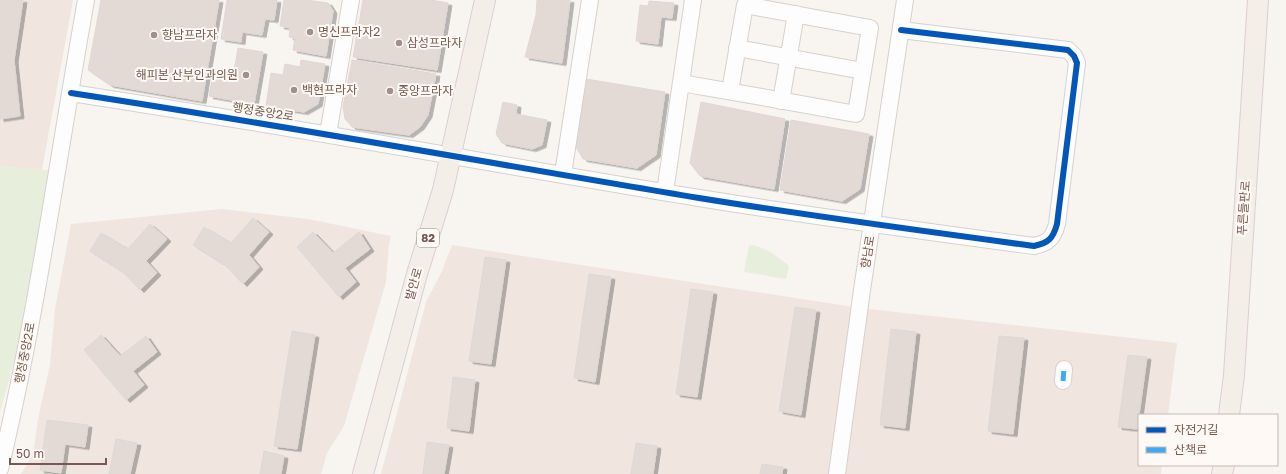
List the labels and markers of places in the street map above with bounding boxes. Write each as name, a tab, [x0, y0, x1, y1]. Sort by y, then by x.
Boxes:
place label: 명신프라자2	[318, 24, 380, 39]
place label: 향남프라자	[162, 27, 217, 42]
marker: 명신프라자2	[305, 27, 315, 37]
marker: 향남프라자	[149, 30, 159, 40]
place label: 삼성프라자	[407, 35, 462, 50]
marker: 삼성프라자	[394, 38, 404, 48]
place label: 해피본 산부인과의원	[136, 67, 238, 82]
marker: 해피본 산부인과의원	[241, 70, 251, 80]
place label: 백현프라자	[302, 82, 357, 97]
place label: 중앙프라자	[398, 83, 453, 98]
marker: 백현프라자	[289, 85, 299, 95]
marker: 중앙프라자	[385, 86, 395, 96]

